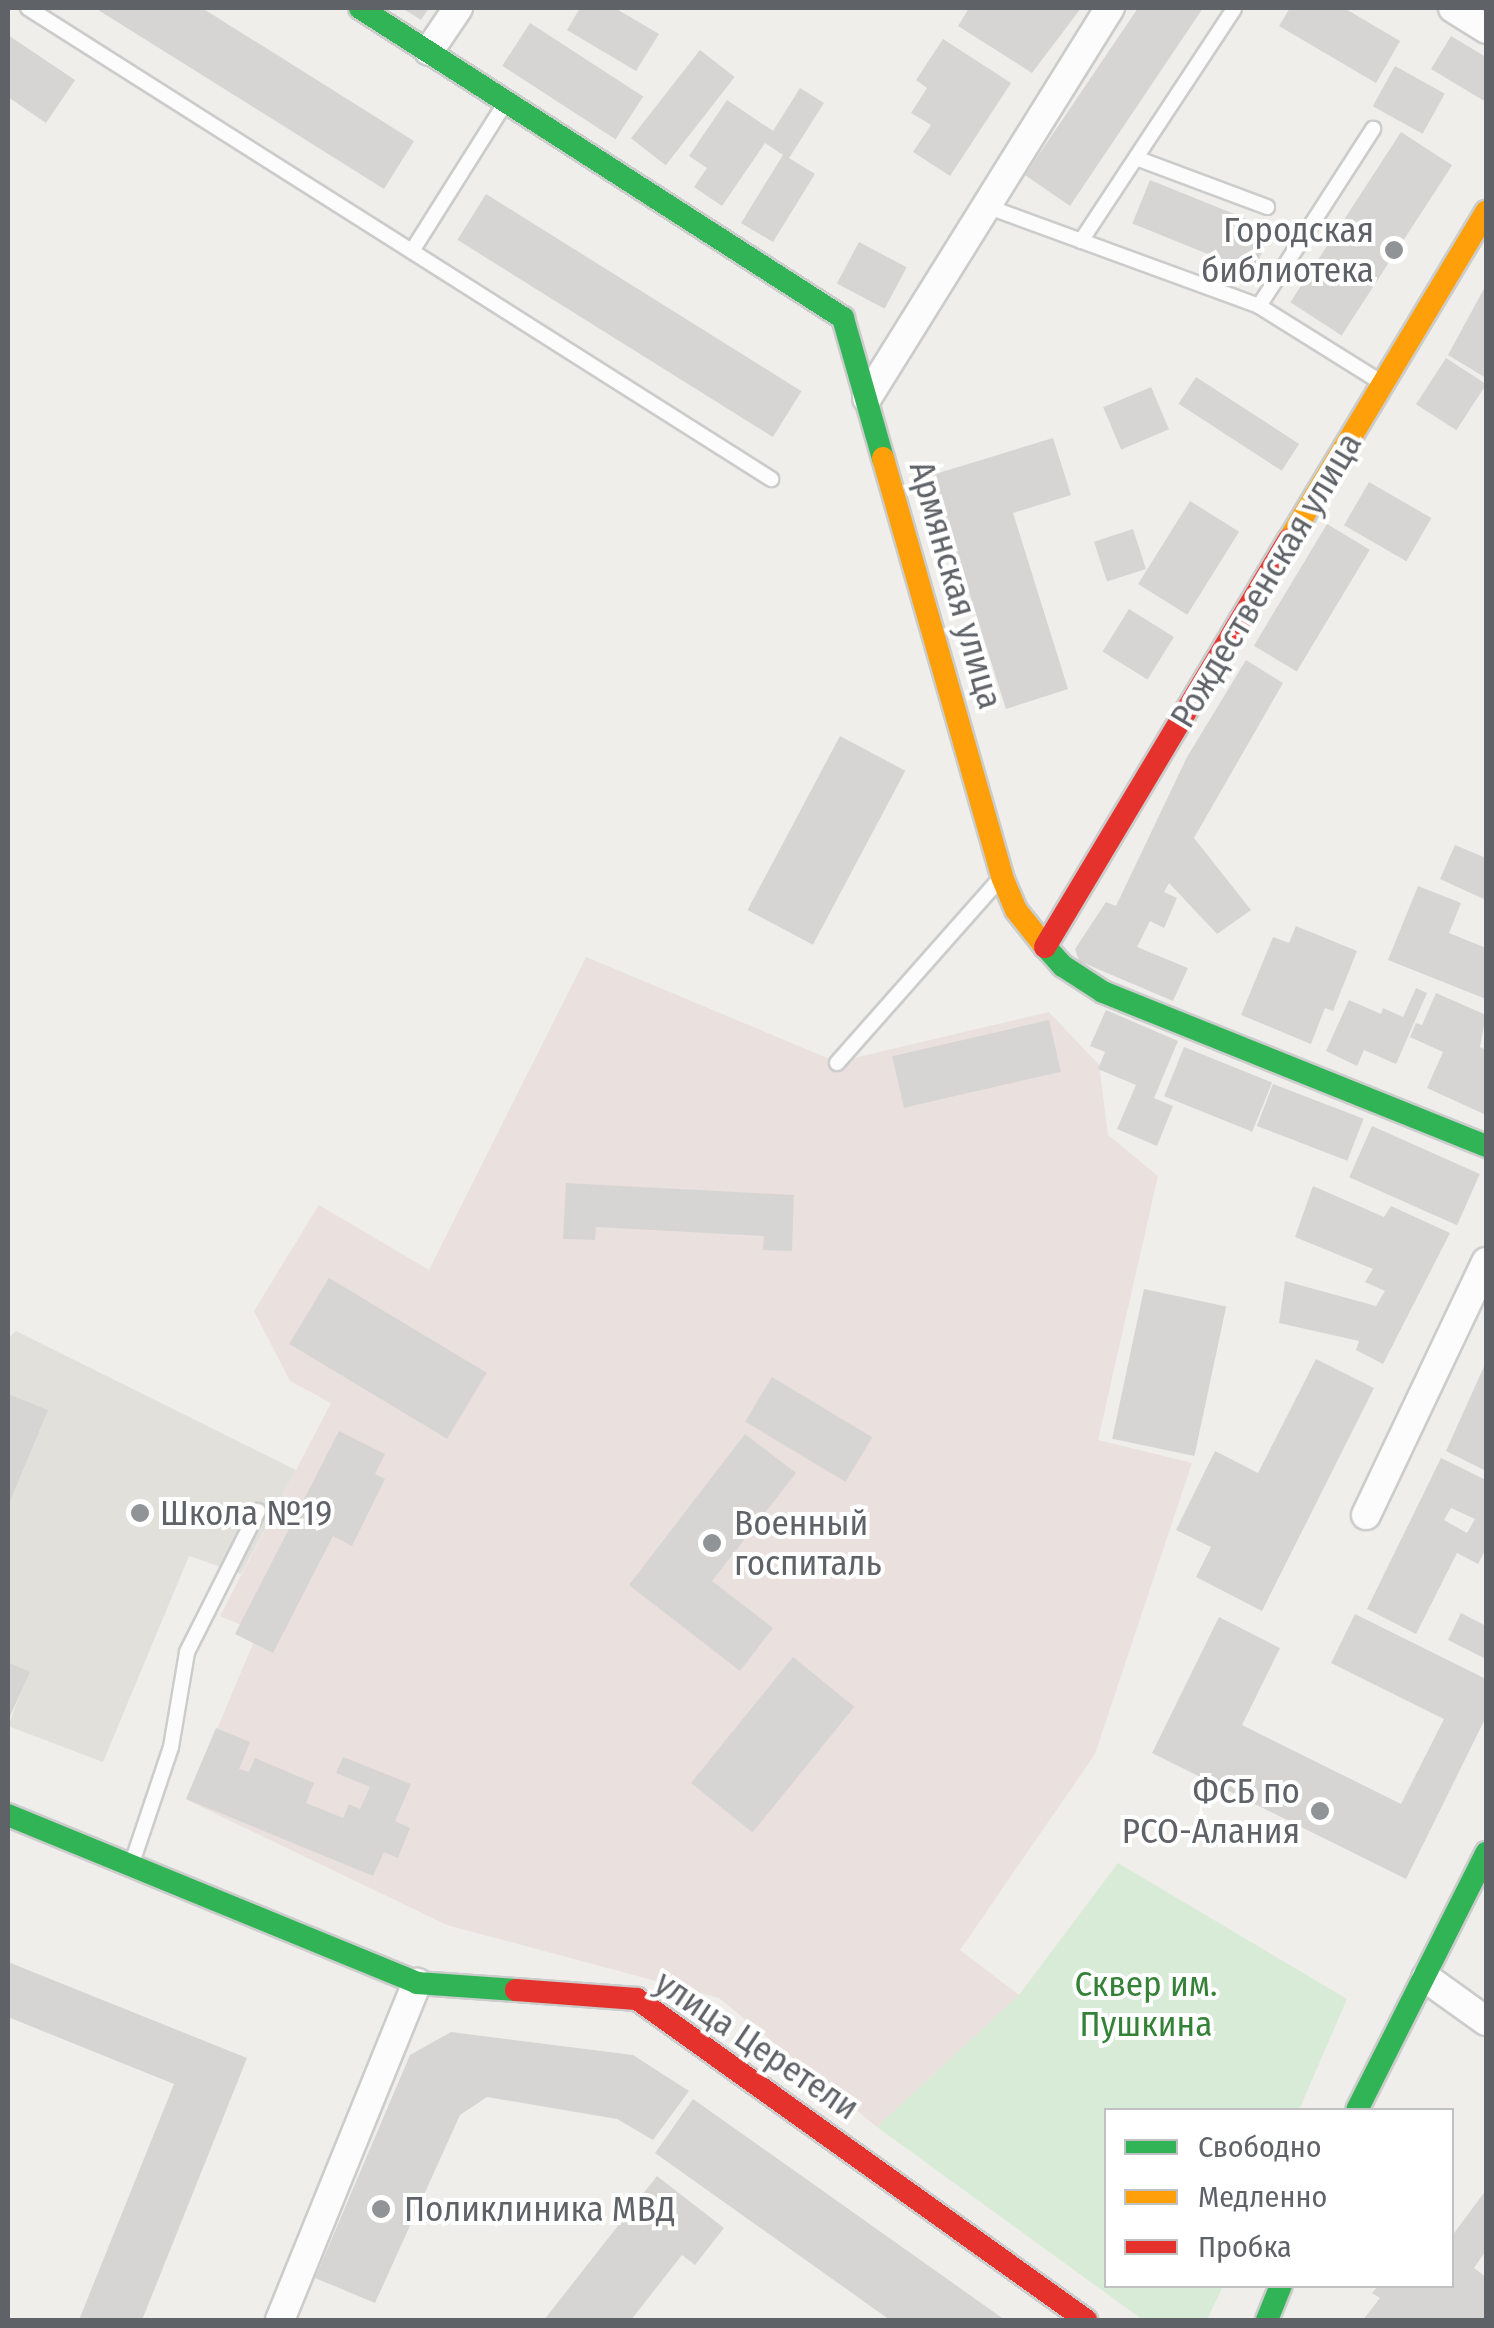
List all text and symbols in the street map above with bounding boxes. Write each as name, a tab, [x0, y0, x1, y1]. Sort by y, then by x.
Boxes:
place label: Городская библиотека	[1201, 209, 1374, 291]
marker: Городская библиотека	[1383, 239, 1405, 261]
street label: Рождественская улица	[1161, 425, 1371, 735]
street label: Армянская улица	[901, 456, 1011, 714]
place label: Школа №19	[160, 1492, 332, 1534]
marker: Школа №19	[129, 1502, 151, 1524]
place label: Военный госпиталь	[734, 1502, 882, 1584]
marker: Военный госпиталь	[699, 1530, 725, 1556]
place label: ФСБ по РСО-Алания	[1122, 1770, 1300, 1852]
marker: ФСБ по РСО-Алания	[1309, 1800, 1331, 1822]
street label: улица Церетели	[647, 1961, 867, 2129]
park label: Сквер им. Пушкина	[1075, 1963, 1217, 2045]
legend	[1104, 2108, 1454, 2288]
text: Свободно	[1198, 2129, 1321, 2165]
text: Медленно	[1198, 2179, 1327, 2215]
place label: Поликлиника МВД	[404, 2188, 675, 2230]
marker: Поликлиника МВД	[368, 2196, 394, 2222]
text: Пробка	[1198, 2229, 1292, 2265]

